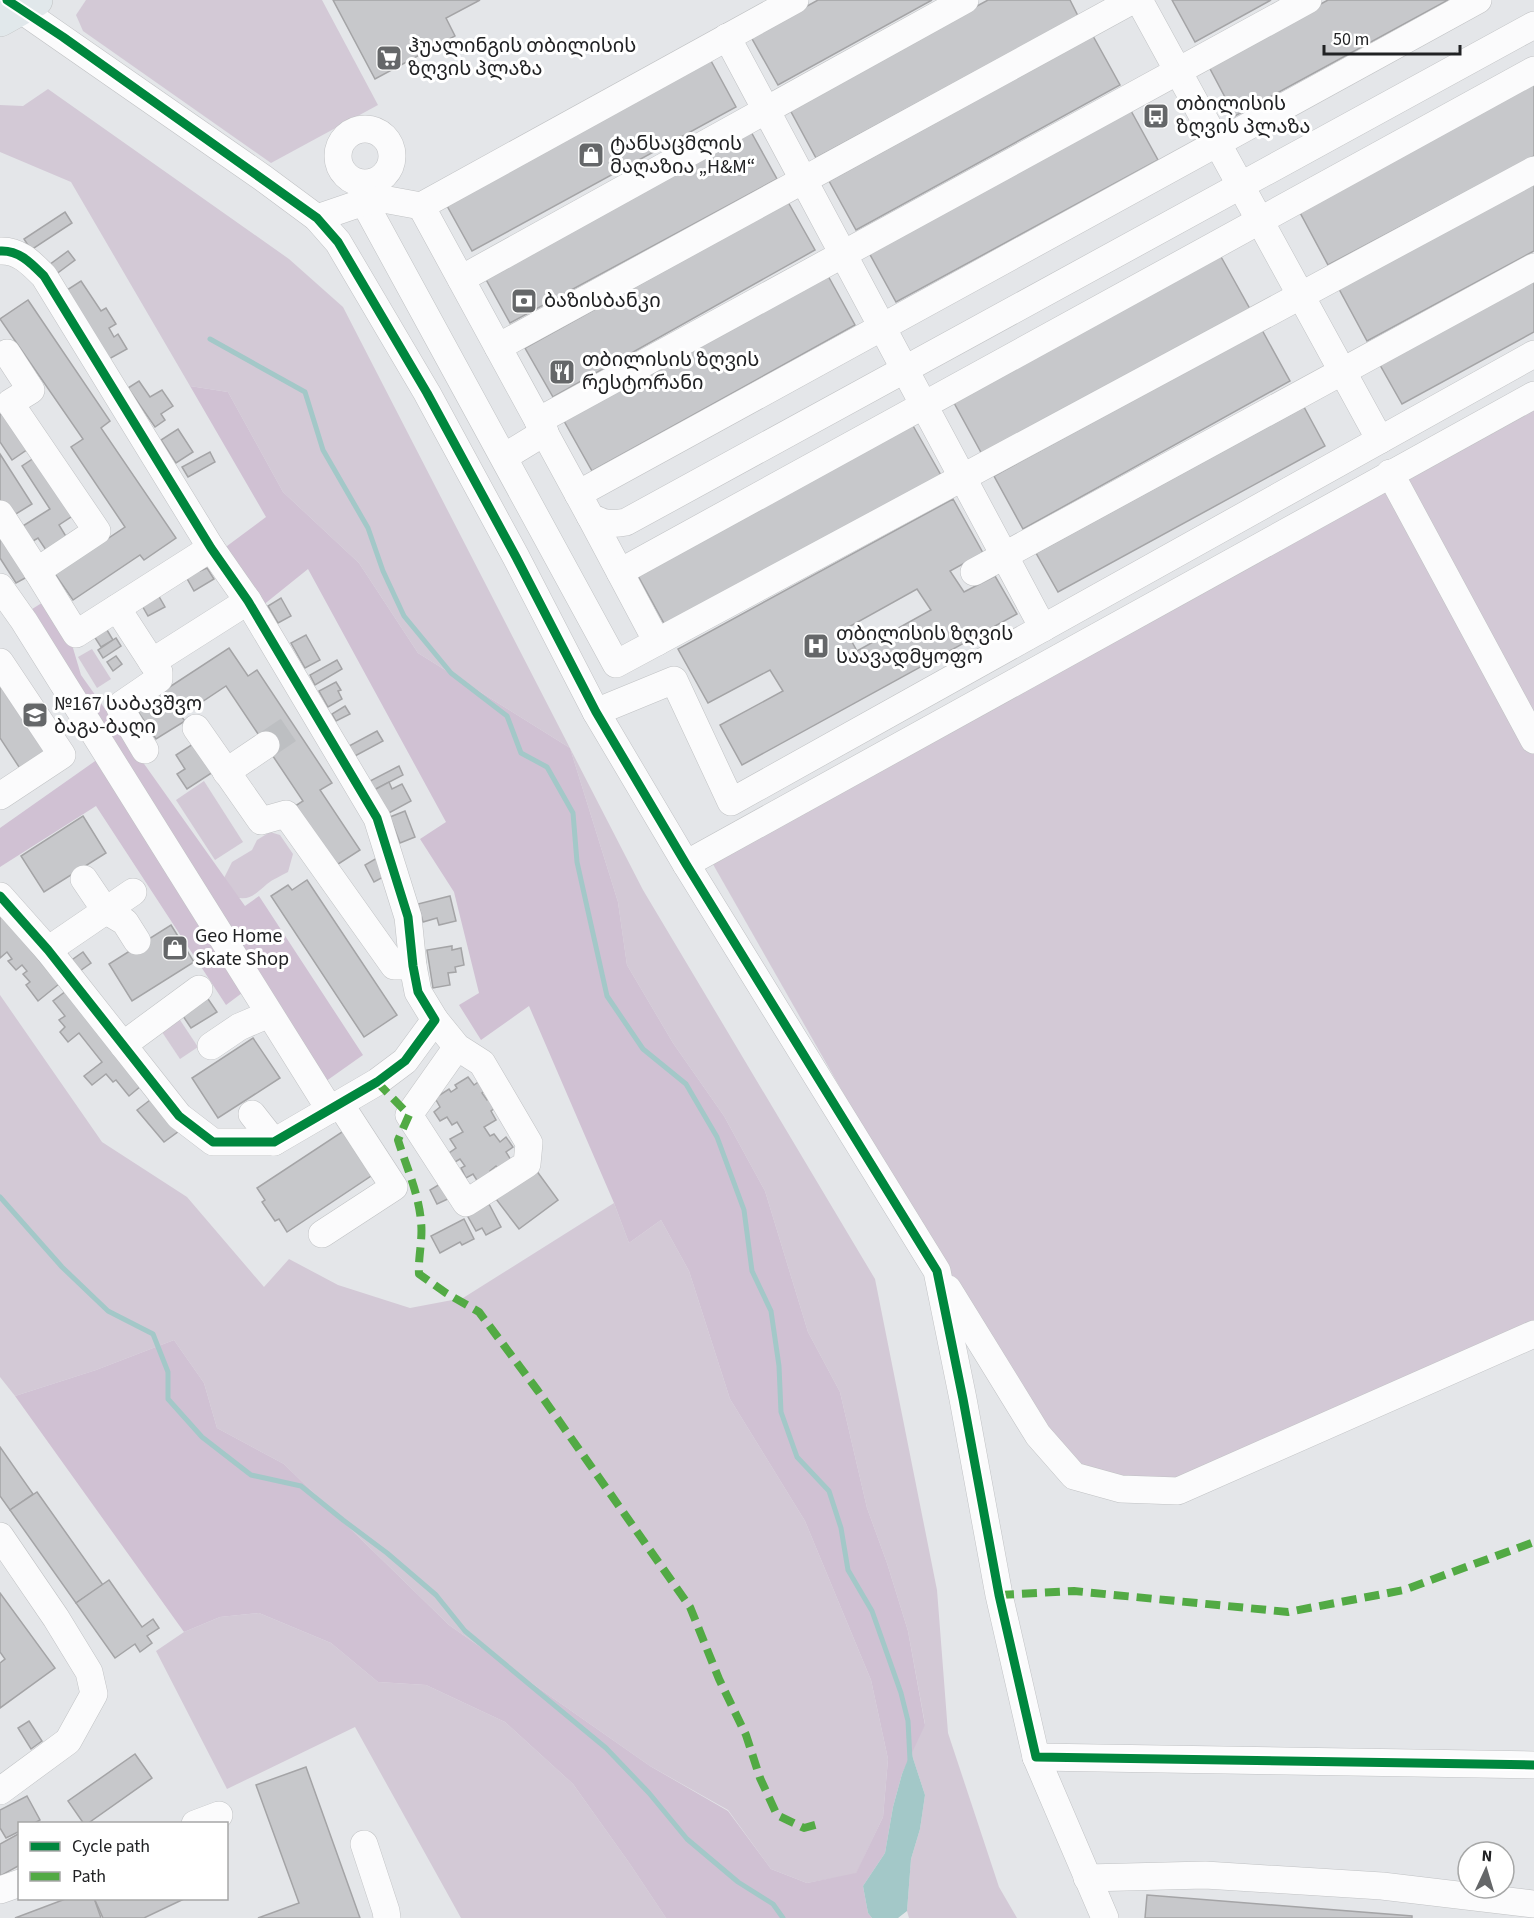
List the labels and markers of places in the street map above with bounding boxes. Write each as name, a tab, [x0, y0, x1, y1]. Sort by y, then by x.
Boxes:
place label: ჰუალინგის თბილისის ზღვის პლაზა	[408, 32, 636, 83]
supermarket icon: ჰუალინგის თბილისის ზღვის პლაზა	[374, 43, 404, 73]
place label: თბილისის ზღვის პლაზა	[1176, 90, 1311, 141]
bus stop icon: თბილისის ზღვის პლაზა	[1141, 101, 1171, 131]
place label: ტანსაცმლის მაღაზია „H&M“	[610, 130, 755, 181]
shop icon: ტანსაცმლის მაღაზია „H&M“	[576, 140, 606, 170]
bank icon: ბაზისბანკი	[509, 286, 539, 316]
place label: ბაზისბანკი	[544, 287, 661, 315]
place label: თბილისის ზღვის რესტორანი	[582, 346, 759, 397]
restaurant icon: თბილისის ზღვის რესტორანი	[547, 357, 577, 387]
place label: თბილისის ზღვის საავადმყოფო	[836, 620, 1013, 671]
hospital icon: თბილისის ზღვის საავადმყოფო	[801, 631, 831, 661]
place label: №167 საბავშვო ბაგა-ბაღი	[54, 690, 202, 741]
school or university icon: №167 საბავშვო ბაგა-ბაღი	[20, 700, 50, 730]
place label: Geo Home Skate Shop	[195, 922, 289, 973]
shop icon: Geo Home Skate Shop	[160, 933, 190, 963]

